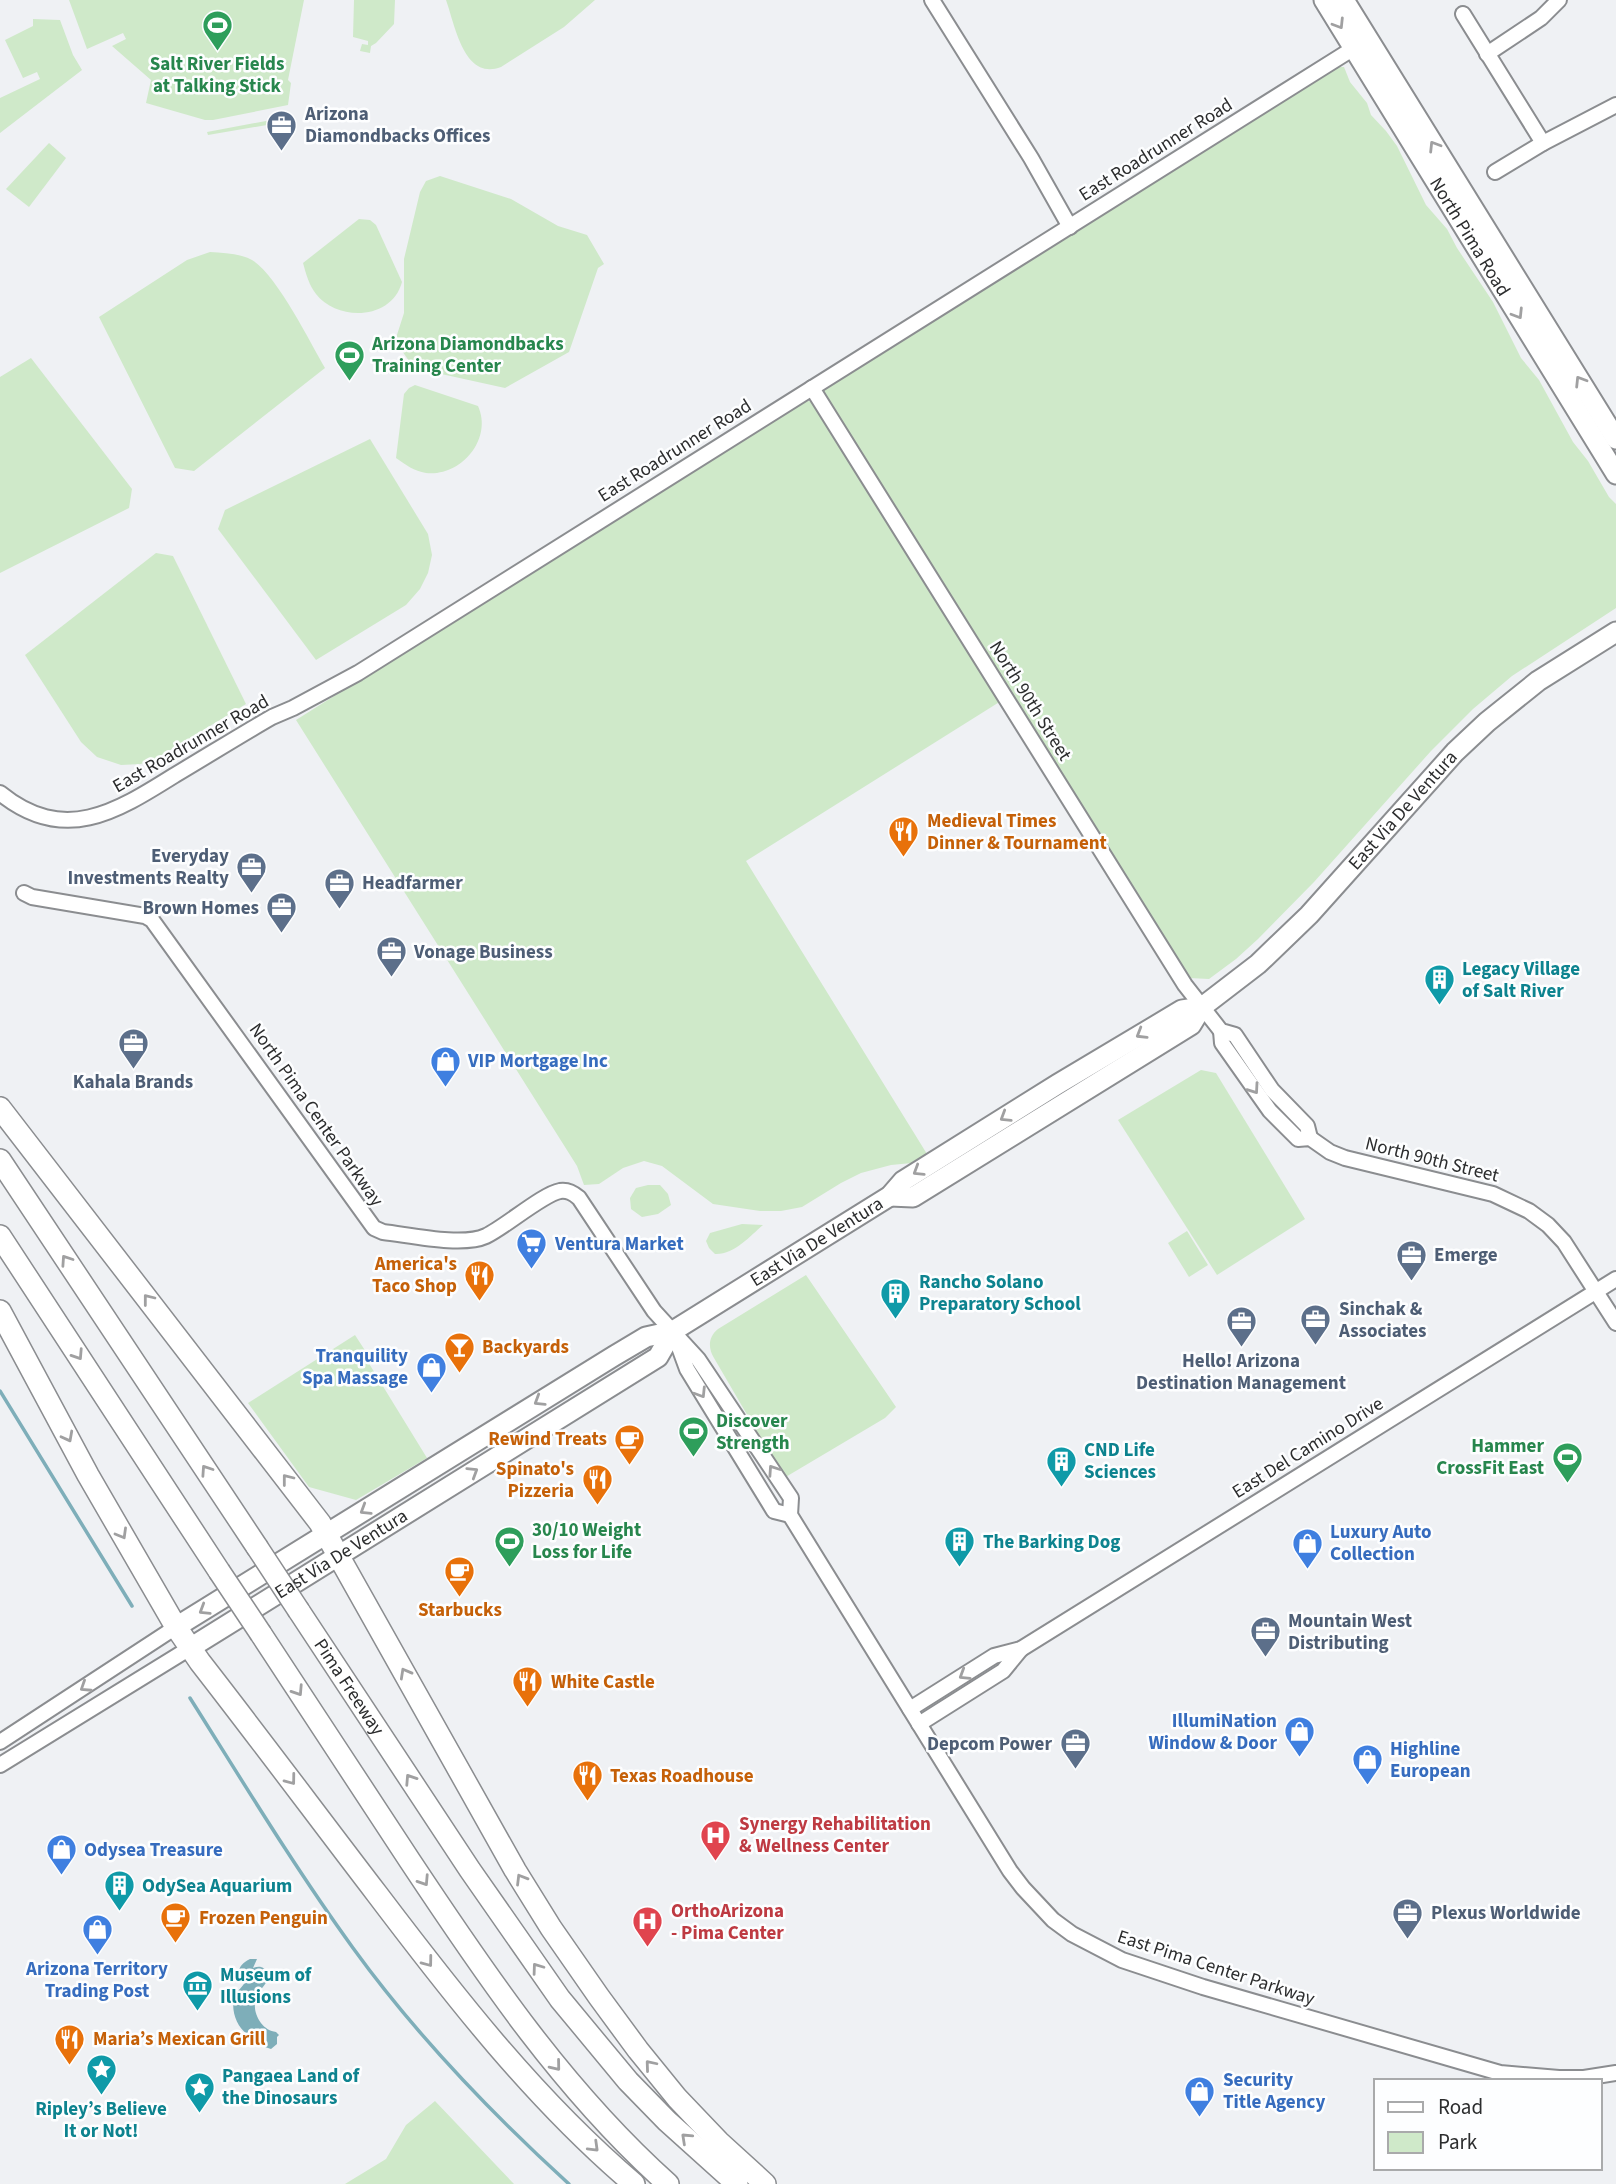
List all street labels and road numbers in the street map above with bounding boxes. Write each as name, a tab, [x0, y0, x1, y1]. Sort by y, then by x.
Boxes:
street label: East Roadrunner Road	[1074, 92, 1238, 208]
street label: North Pima Road	[1423, 172, 1517, 301]
street label: East Roadrunner Road	[593, 393, 757, 509]
street label: North 90th Street	[982, 636, 1078, 767]
street label: East Roadrunner Road	[108, 688, 274, 800]
street label: East Via De Ventura	[1342, 745, 1464, 876]
street label: North Pima Center Parkway	[242, 1018, 390, 1212]
street label: North 90th Street	[1362, 1130, 1502, 1190]
street label: East Via De Ventura	[745, 1190, 888, 1293]
street label: East Del Camino Drive	[1227, 1391, 1389, 1505]
street label: East Via De Ventura	[269, 1502, 413, 1606]
street label: Pima Freeway	[307, 1633, 391, 1741]
street label: East Pima Center Parkway	[1114, 1923, 1318, 2013]

